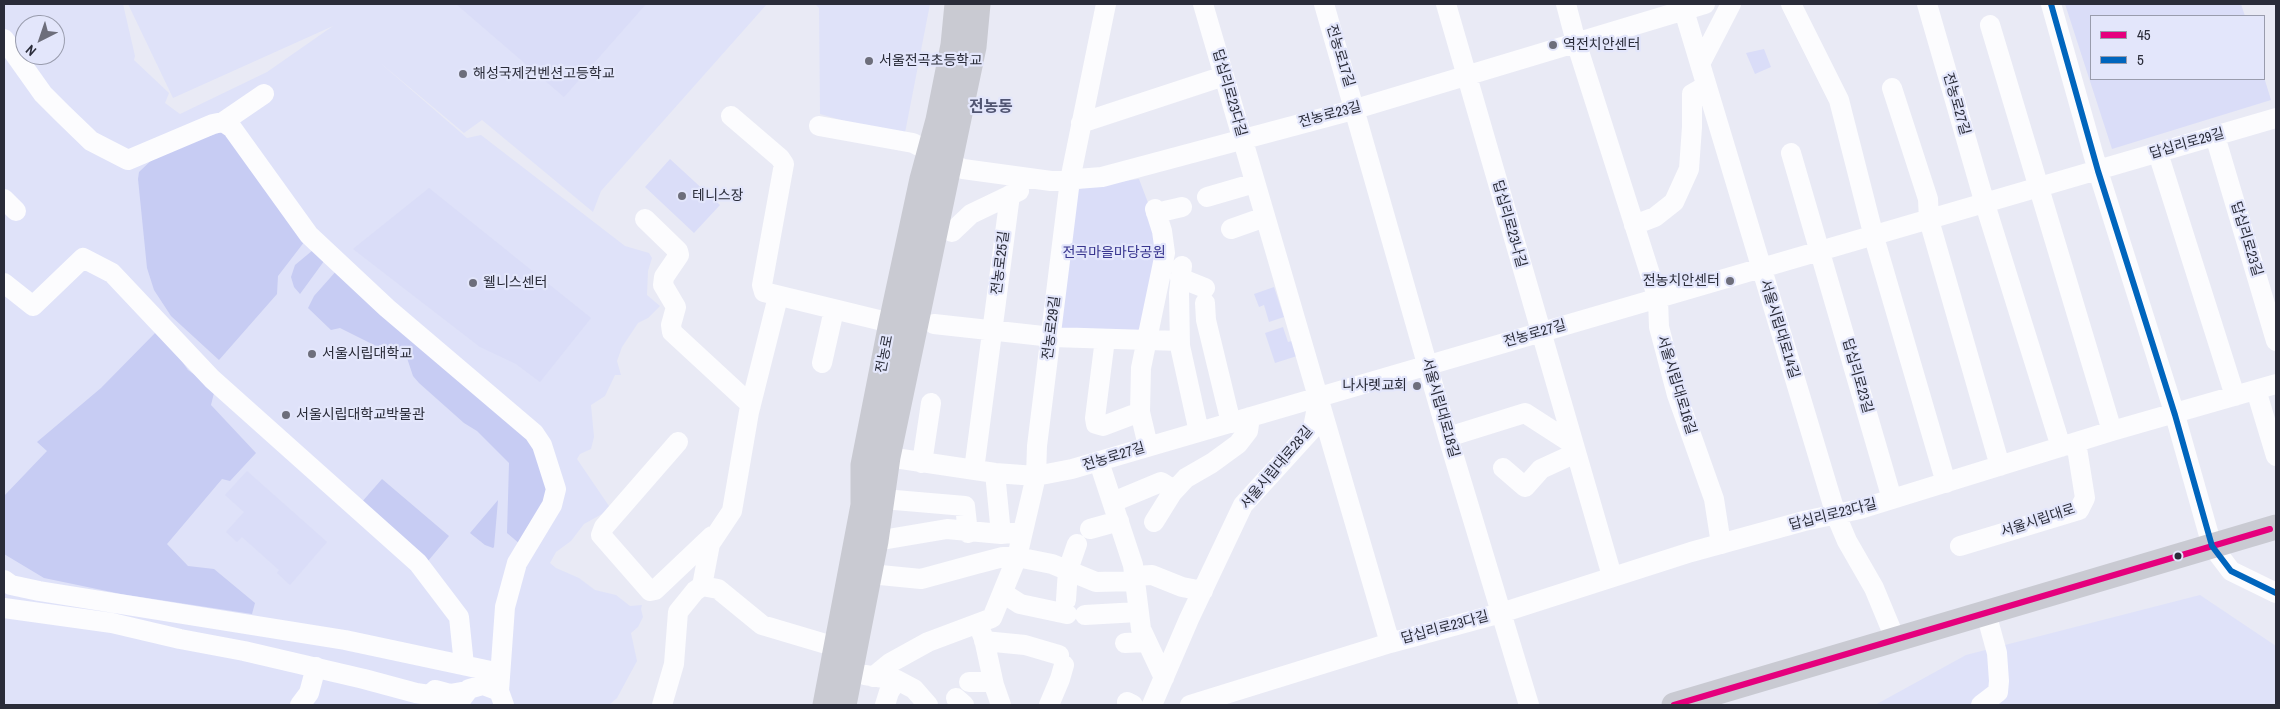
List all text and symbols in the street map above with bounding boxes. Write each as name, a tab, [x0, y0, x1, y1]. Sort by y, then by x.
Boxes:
north arrow	[15, 15, 65, 65]
legend	[2090, 15, 2265, 80]
street label: 전농로17길	[1323, 23, 1357, 89]
text: 45	[2137, 24, 2151, 45]
place label: 역전치안센터	[1563, 37, 1640, 53]
marker: 역전치안센터	[1547, 39, 1559, 51]
text: N	[22, 41, 40, 60]
street label: 답십리로23다길	[1209, 47, 1249, 139]
text: 5	[2137, 49, 2144, 70]
place label: 서울전곡초등학교	[879, 53, 982, 69]
marker: 서울전곡초등학교	[863, 55, 875, 67]
place label: 해성국제컨벤션고등학교	[473, 66, 615, 82]
marker: 해성국제컨벤션고등학교	[457, 68, 469, 80]
street label: 전농로27길	[1939, 71, 1973, 137]
district label: 전농동	[969, 98, 1013, 118]
street label: 전농로23길	[1297, 99, 1363, 131]
street label: 답십리로29길	[2148, 125, 2226, 163]
street label: 답십리로23나길	[1489, 178, 1529, 270]
place label: 테니스장	[692, 188, 744, 204]
marker: 테니스장	[676, 190, 688, 202]
street label: 답십리로23길	[2227, 200, 2265, 278]
street label: 전농로25길	[989, 230, 1013, 296]
park label: 전곡마을마당공원	[1062, 245, 1166, 261]
place label: 전농치안센터	[1643, 273, 1720, 289]
place label: 웰니스센터	[483, 275, 547, 291]
marker: 전농치안센터	[1724, 275, 1736, 287]
marker: 웰니스센터	[467, 277, 479, 289]
street label: 서울시립대로14길	[1756, 277, 1802, 381]
street label: 전농로29길	[1040, 295, 1064, 361]
street label: 전농로27길	[1502, 317, 1568, 351]
street label: 전농로	[873, 333, 897, 375]
street label: 서울시립대로16길	[1653, 333, 1699, 437]
street label: 답십리로23길	[1838, 337, 1876, 415]
place label: 서울시립대학교	[322, 346, 412, 362]
marker: 서울시립대학교	[306, 348, 318, 360]
street label: 서울시립대로18길	[1418, 356, 1462, 460]
place label: 나사렛교회	[1343, 378, 1407, 394]
marker: 나사렛교회	[1411, 380, 1423, 392]
place label: 서울시립대학교박물관	[296, 407, 425, 423]
marker: 서울시립대학교박물관	[280, 409, 292, 421]
street label: 서울시립대로28길	[1237, 423, 1317, 513]
street label: 전농로27길	[1081, 440, 1147, 474]
street label: 답십리로23다길	[1787, 496, 1879, 534]
street label: 서울시립대로	[1999, 501, 2077, 541]
unlabelled marker	[2173, 551, 2183, 561]
street label: 답십리로23다길	[1399, 608, 1491, 648]

